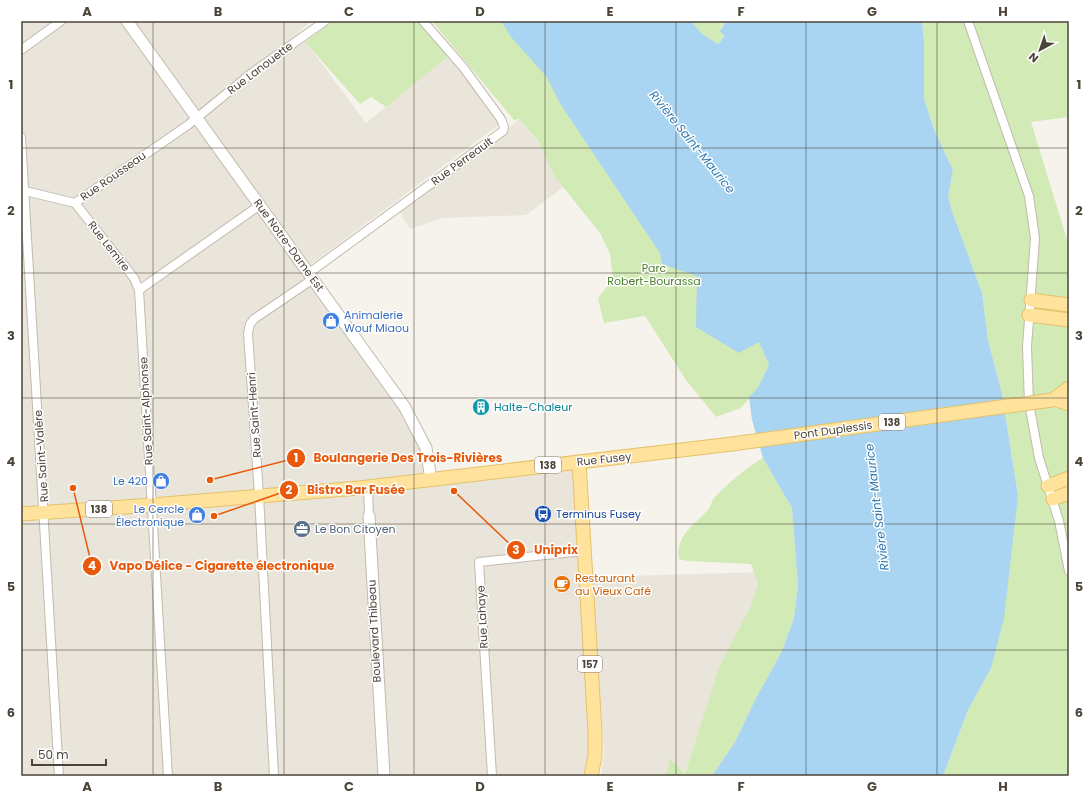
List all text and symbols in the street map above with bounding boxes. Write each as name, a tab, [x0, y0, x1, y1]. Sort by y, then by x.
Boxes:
text: A	[82, 2, 92, 21]
text: B	[214, 2, 223, 21]
text: C	[344, 2, 354, 21]
text: D	[475, 2, 485, 21]
text: E	[606, 2, 614, 21]
text: F	[737, 2, 745, 21]
text: G	[867, 2, 877, 21]
text: H	[998, 2, 1008, 21]
north arrow	[1020, 30, 1060, 70]
street label: Rue Lanouette	[224, 38, 296, 98]
text: N	[1025, 49, 1042, 66]
text: 1	[9, 75, 13, 94]
text: 1	[1077, 75, 1081, 94]
water label: Rivière Saint-Maurice	[646, 87, 740, 197]
street label: Rue Perreault	[428, 133, 496, 189]
street label: Rue Rousseau	[77, 147, 149, 205]
street label: Rue Notre-Dame Est	[250, 195, 328, 295]
text: 2	[7, 201, 15, 220]
text: 2	[1075, 201, 1083, 220]
street label: Rue Lemire	[84, 217, 134, 275]
park label: Parc Robert-Bourassa	[607, 260, 701, 289]
place label: Animalerie Wouf Miaou	[344, 307, 409, 336]
shop icon: Animalerie Wouf Miaou	[321, 311, 341, 331]
text: 3	[7, 326, 15, 345]
text: 3	[1075, 326, 1083, 345]
street label: Rue Saint-Alphonse	[135, 356, 157, 466]
street label: Rue Saint-Henri	[243, 372, 265, 458]
building icon: Halte-Chaleur	[471, 397, 491, 417]
place label: Halte-Chaleur	[494, 399, 572, 415]
street label: Rue Saint-Valère	[30, 409, 52, 503]
road number: 138	[879, 414, 905, 430]
street label: Pont Duplessis	[793, 417, 874, 443]
water label: Rivière Saint-Maurice	[860, 442, 893, 572]
callout: Boulangerie Des Trois-Rivières	[286, 446, 511, 470]
street label: Rue Fusey	[576, 448, 633, 470]
text: 1	[294, 449, 298, 466]
text: Boulangerie Des Trois-Rivières	[313, 449, 503, 466]
text: 4	[7, 452, 16, 471]
text: 4	[1075, 452, 1084, 471]
road number: 138	[535, 457, 561, 473]
shop icon: Le 420	[151, 471, 171, 491]
place label: Le 420	[113, 473, 148, 489]
callout: Bistro Bar Fusée	[279, 478, 413, 502]
text: 2	[286, 481, 293, 498]
text: Bistro Bar Fusée	[307, 481, 406, 498]
road number: 138	[86, 501, 112, 517]
place label: Le Cercle Électronique	[116, 501, 184, 530]
bus stop icon: Terminus Fusey	[533, 504, 553, 524]
shop icon: Le Cercle Électronique	[187, 505, 207, 525]
place label: Terminus Fusey	[556, 506, 642, 522]
office icon: Le Bon Citoyen	[292, 519, 312, 539]
place label: Le Bon Citoyen	[315, 521, 396, 537]
callout: Uniprix	[506, 538, 586, 562]
text: 3	[512, 541, 520, 558]
text: Uniprix	[534, 541, 579, 558]
callout: Vapo Délice - Cigarette électronique	[82, 554, 343, 578]
text: 4	[88, 557, 96, 574]
text: Vapo Délice - Cigarette électronique	[110, 557, 335, 574]
place label: Restaurant au Vieux Café	[575, 570, 651, 599]
cafe icon: Restaurant au Vieux Café	[552, 574, 572, 594]
text: 5	[7, 577, 15, 596]
text: 5	[1075, 577, 1083, 596]
street label: Boulevard Thibeau	[363, 579, 385, 683]
street label: Rue Lahaye	[472, 585, 492, 649]
road number: 157	[578, 656, 602, 672]
text: 6	[7, 703, 15, 722]
text: 6	[1075, 703, 1083, 722]
scale bar	[32, 741, 106, 767]
text: 50 m	[38, 746, 69, 763]
text: A	[82, 777, 92, 796]
text: B	[214, 777, 223, 796]
text: C	[344, 777, 354, 796]
text: D	[475, 777, 485, 796]
text: E	[606, 777, 614, 796]
text: F	[737, 777, 745, 796]
text: G	[867, 777, 877, 796]
text: H	[998, 777, 1008, 796]

